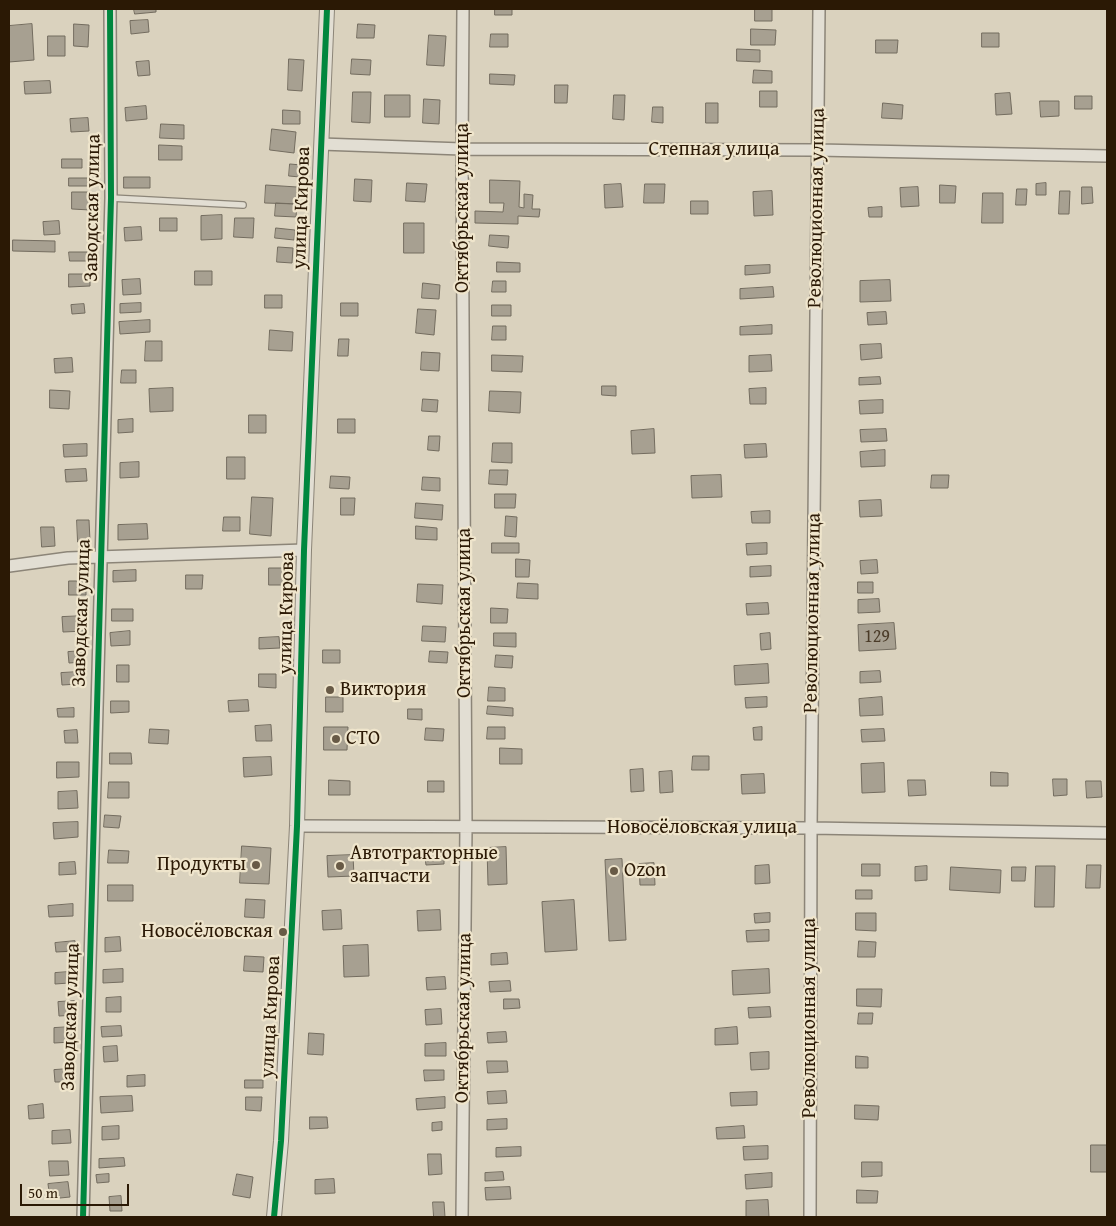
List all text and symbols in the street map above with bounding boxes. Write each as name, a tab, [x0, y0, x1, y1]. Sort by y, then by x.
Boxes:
street label: Революционная улица	[803, 108, 831, 308]
street label: Октябрьская улица	[451, 123, 475, 293]
street label: Заводская улица	[80, 134, 106, 282]
street label: Степная улица	[649, 138, 779, 162]
street label: улица Кирова	[288, 146, 316, 270]
street label: Революционная улица	[799, 513, 827, 713]
street label: Октябрьская улица	[453, 528, 477, 698]
street label: Заводская улица	[67, 539, 97, 687]
street label: улица Кирова	[274, 551, 300, 675]
house number: 129	[864, 626, 890, 648]
place label: Виктория	[340, 678, 426, 702]
marker: Виктория	[324, 684, 336, 696]
place label: СТО	[346, 727, 380, 751]
marker: СТО	[330, 733, 342, 745]
street label: Новосёловская улица	[607, 816, 797, 840]
place label: Автотракторные запчасти	[350, 842, 498, 889]
place label: Продукты	[157, 853, 246, 877]
marker: Продукты	[250, 859, 262, 871]
place label: Ozon	[624, 859, 666, 883]
marker: Автотракторные запчасти	[334, 860, 346, 872]
marker: Ozon	[608, 865, 620, 877]
street label: Революционная улица	[798, 918, 822, 1118]
place label: Новосёловская	[141, 920, 273, 944]
marker: Новосёловская	[277, 926, 289, 938]
street label: Октябрьская улица	[451, 933, 477, 1103]
street label: Заводская улица	[56, 943, 86, 1091]
street label: улица Кирова	[256, 955, 286, 1079]
scale bar	[22, 1174, 131, 1206]
text: 50 m	[28, 1182, 58, 1203]

